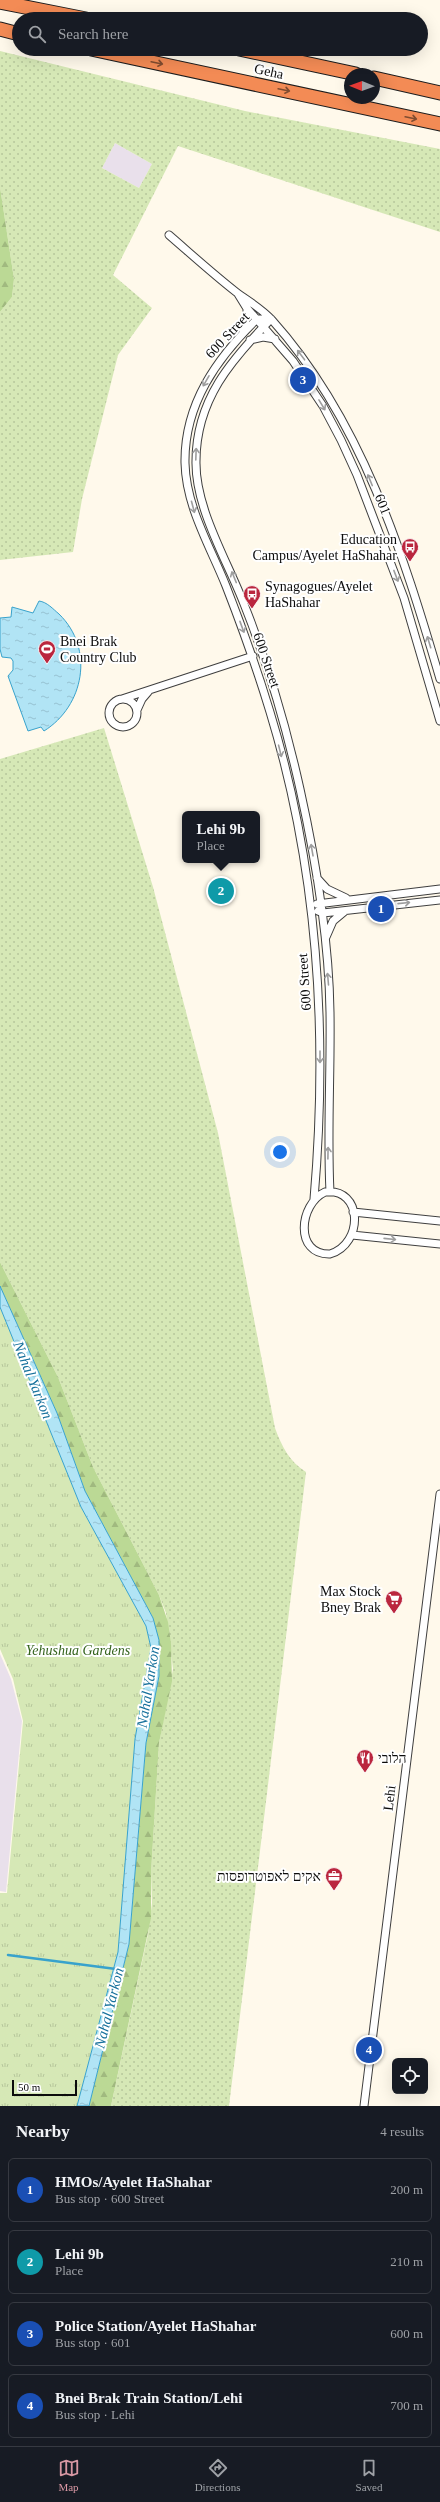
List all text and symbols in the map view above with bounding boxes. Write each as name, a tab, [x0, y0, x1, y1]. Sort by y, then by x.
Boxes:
search box	[12, 12, 428, 56]
icon: search	[26, 23, 48, 45]
text: Search here	[58, 26, 128, 42]
one-way arrow	[150, 60, 163, 68]
street label: Geha	[253, 61, 286, 82]
north arrow	[344, 68, 380, 104]
one-way arrow	[277, 87, 290, 95]
one-way arrow	[404, 114, 417, 122]
street label: 600 Street	[202, 309, 252, 361]
one-way arrow	[297, 349, 305, 360]
pin: 3	[290, 365, 316, 395]
one-way arrow	[201, 375, 209, 387]
one-way arrow	[319, 399, 327, 411]
one-way arrow	[192, 448, 200, 461]
one-way arrow	[366, 475, 374, 487]
street label: 601	[372, 492, 393, 517]
one-way arrow	[190, 500, 197, 513]
place label: Education Campus/Ayelet HaShahar	[252, 532, 397, 563]
bus stop icon: Education Campus/Ayelet HaShahar	[400, 537, 420, 562]
one-way arrow	[393, 569, 401, 581]
one-way arrow	[229, 572, 237, 584]
place label: Synagogues/Ayelet HaShahar	[265, 579, 373, 610]
bus stop icon: Synagogues/Ayelet HaShahar	[242, 584, 262, 609]
one-way arrow	[238, 621, 246, 633]
street label: 600 Street	[250, 631, 283, 690]
place label: Bnei Brak Country Club	[60, 634, 137, 665]
one-way arrow	[425, 636, 432, 649]
sports icon: Bnei Brak Country Club	[37, 639, 57, 664]
one-way arrow	[277, 744, 285, 757]
popup	[182, 811, 260, 863]
text: Lehi 9b	[197, 821, 245, 837]
text: Place	[197, 838, 225, 853]
one-way arrow	[308, 844, 316, 857]
pin: 2	[208, 876, 234, 906]
pin: 1	[368, 894, 394, 924]
one-way arrow	[397, 900, 410, 907]
street label: 600 Street	[295, 953, 314, 1011]
one-way arrow	[325, 973, 332, 986]
one-way arrow	[316, 1050, 324, 1063]
your location	[270, 1142, 290, 1162]
one-way arrow	[325, 1147, 332, 1160]
one-way arrow	[383, 1235, 396, 1243]
water label: Nahal Yarkon	[10, 1338, 56, 1421]
place label: Max Stock Bney Brak	[320, 1584, 381, 1615]
supermarket icon: Max Stock Bney Brak	[384, 1589, 404, 1614]
park label: Yehushua Gardens	[26, 1643, 131, 1658]
water label: Nahal Yarkon	[133, 1645, 162, 1730]
restaurant icon: הלובי	[355, 1748, 375, 1773]
place label: הלובי	[378, 1751, 407, 1766]
street label: Lehi	[380, 1784, 399, 1812]
office icon: אקים לאפוטרופסות	[324, 1866, 344, 1891]
place label: אקים לאפוטרופסות	[217, 1869, 321, 1884]
water label: Nahal Yarkon	[91, 1966, 127, 2051]
pin: 4	[356, 2035, 382, 2065]
map controls	[392, 2058, 428, 2094]
button: locate	[392, 2058, 428, 2094]
scale bar	[12, 2078, 77, 2097]
text: 50 m	[18, 2081, 40, 2093]
text: Nearby	[16, 2122, 70, 2141]
text: 4 results	[380, 2124, 424, 2139]
text: HMOs/Ayelet HaShahar	[55, 2174, 212, 2190]
text: 1	[27, 2182, 33, 2197]
text: 200 m	[390, 2182, 423, 2197]
text: Bus stop · 600 Street	[55, 2191, 164, 2206]
text: Lehi 9b	[55, 2246, 104, 2262]
text: 2	[27, 2254, 33, 2269]
text: 210 m	[390, 2254, 423, 2269]
text: Place	[55, 2263, 83, 2278]
text: Police Station/Ayelet HaShahar	[55, 2318, 256, 2334]
text: 3	[27, 2326, 33, 2341]
text: 600 m	[390, 2326, 423, 2341]
text: Bus stop · 601	[55, 2335, 130, 2350]
text: Bnei Brak Train Station/Lehi	[55, 2390, 242, 2406]
text: 4	[27, 2398, 33, 2413]
text: 700 m	[390, 2398, 423, 2413]
text: Bus stop · Lehi	[55, 2407, 135, 2422]
tab: Map	[58, 2457, 80, 2493]
tab: Directions	[195, 2457, 240, 2493]
tab: Saved	[356, 2457, 382, 2493]

